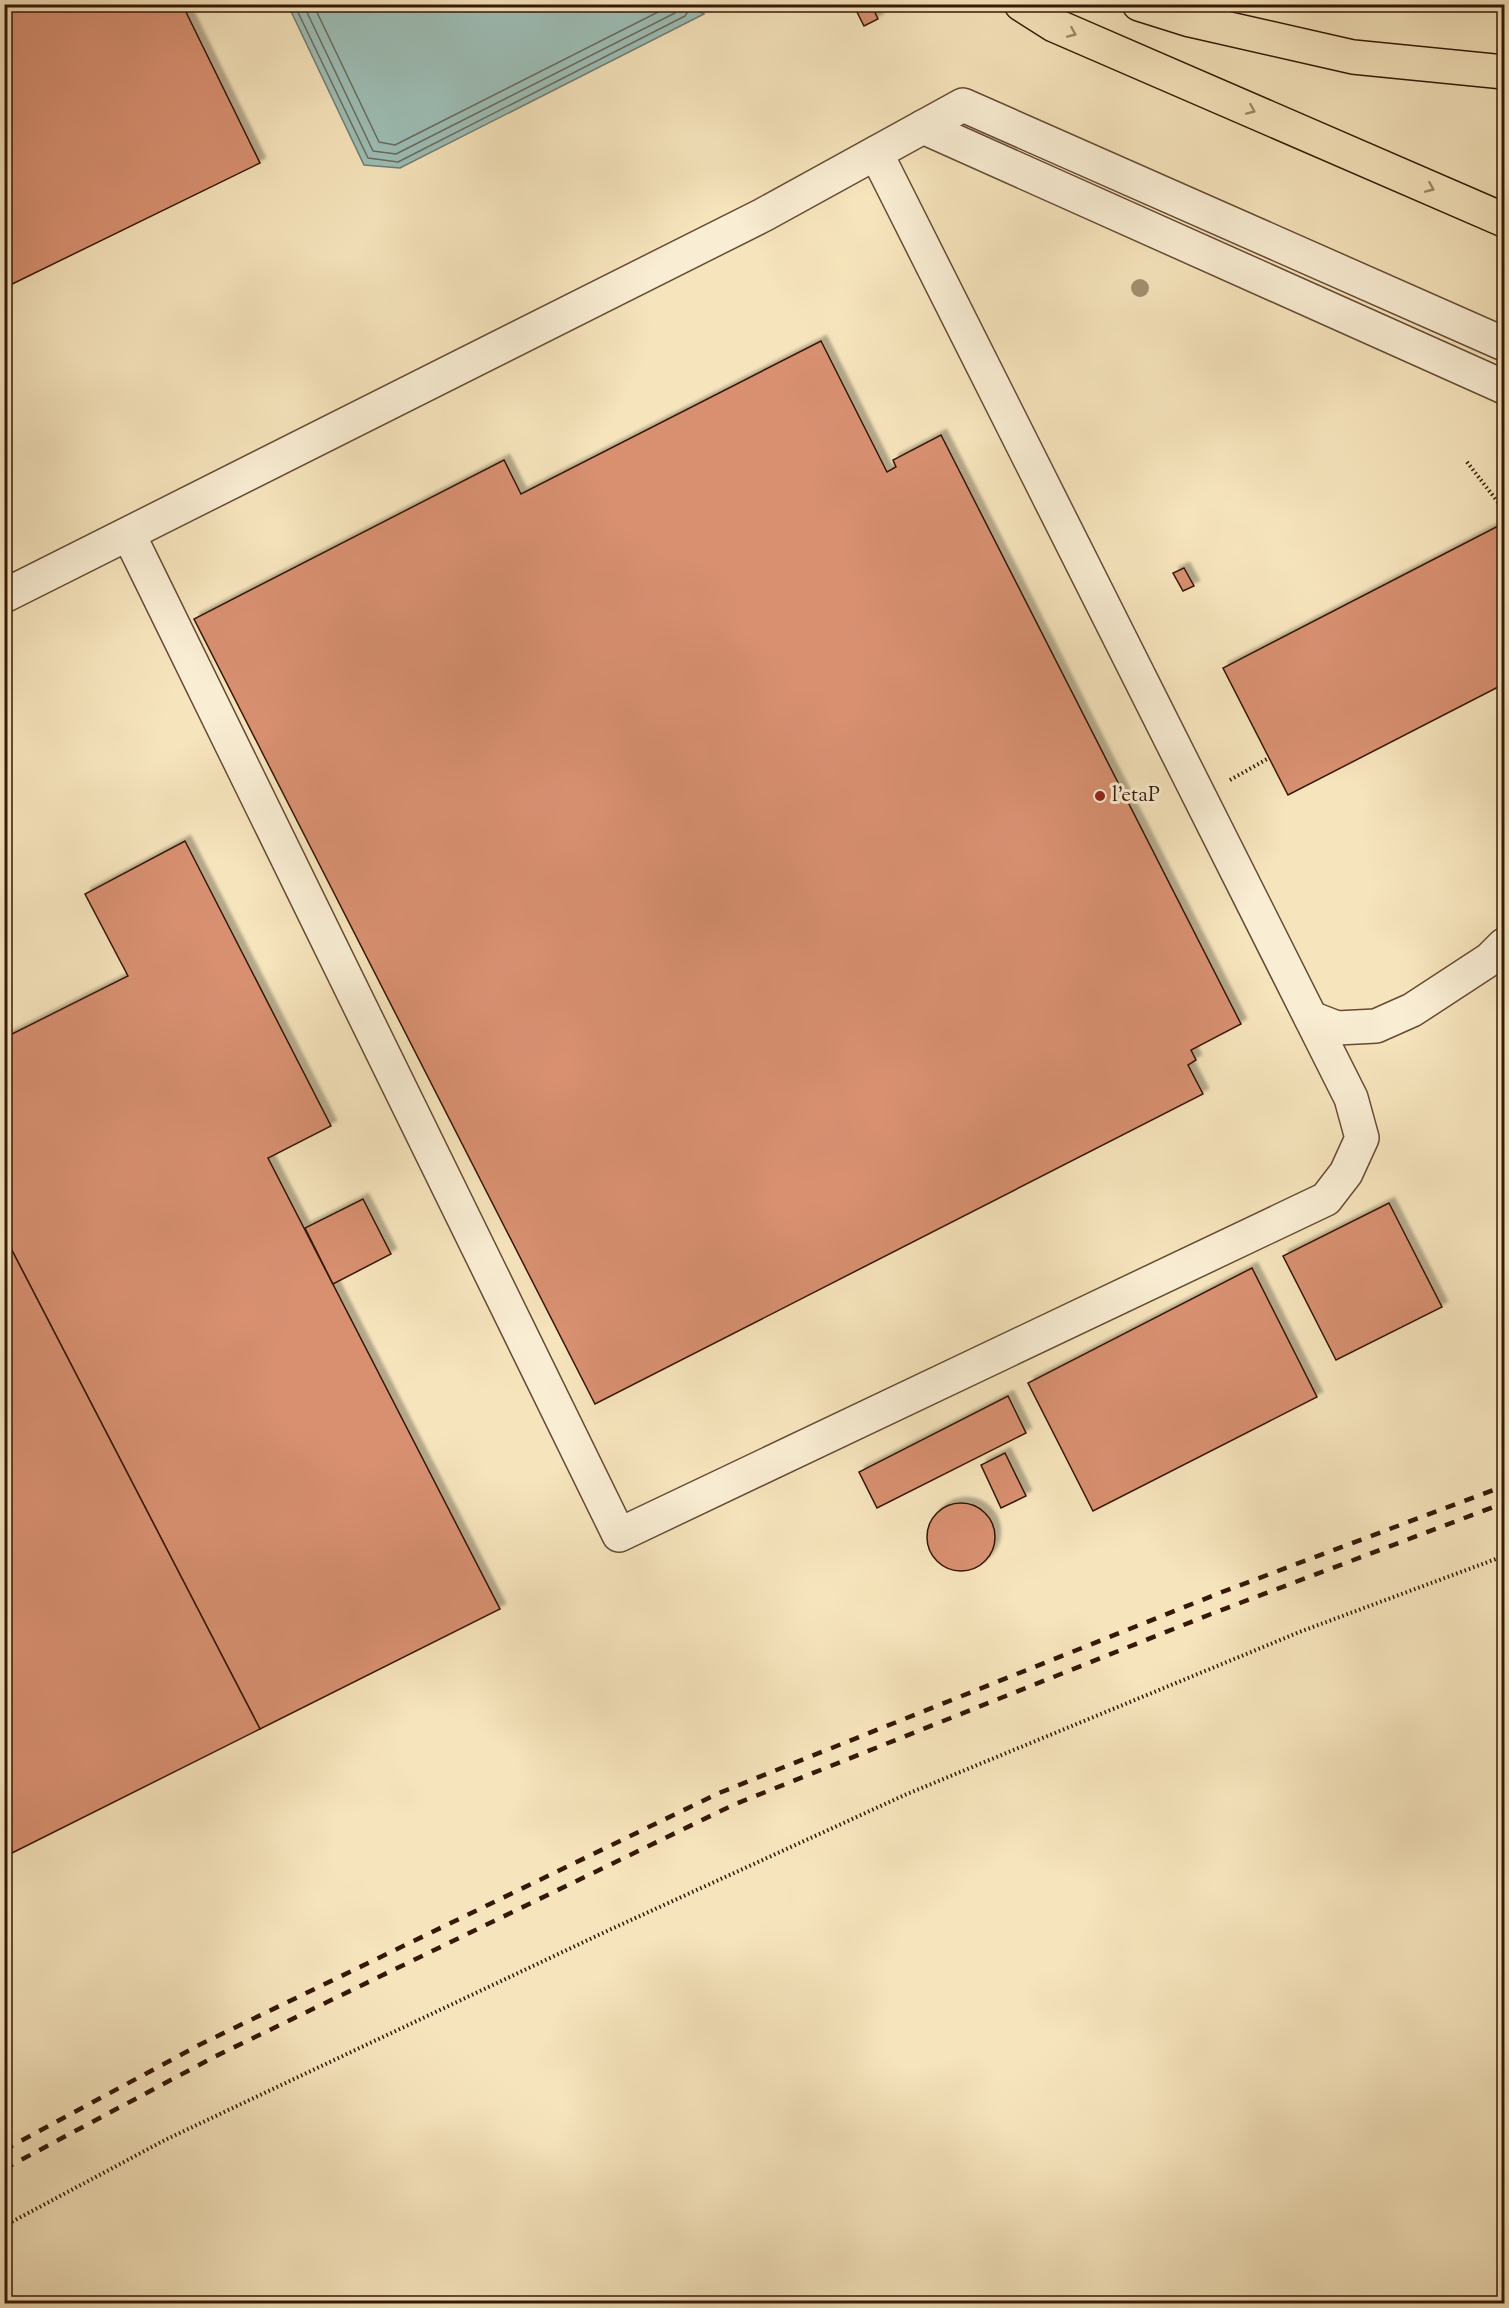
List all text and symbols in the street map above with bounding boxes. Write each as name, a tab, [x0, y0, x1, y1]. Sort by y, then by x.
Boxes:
one-way arrow	[1066, 25, 1077, 37]
one-way arrow	[1244, 103, 1255, 115]
one-way arrow	[1423, 181, 1434, 193]
place label: l'etaP	[1112, 781, 1160, 811]
marker: l'etaP	[1093, 789, 1107, 803]

